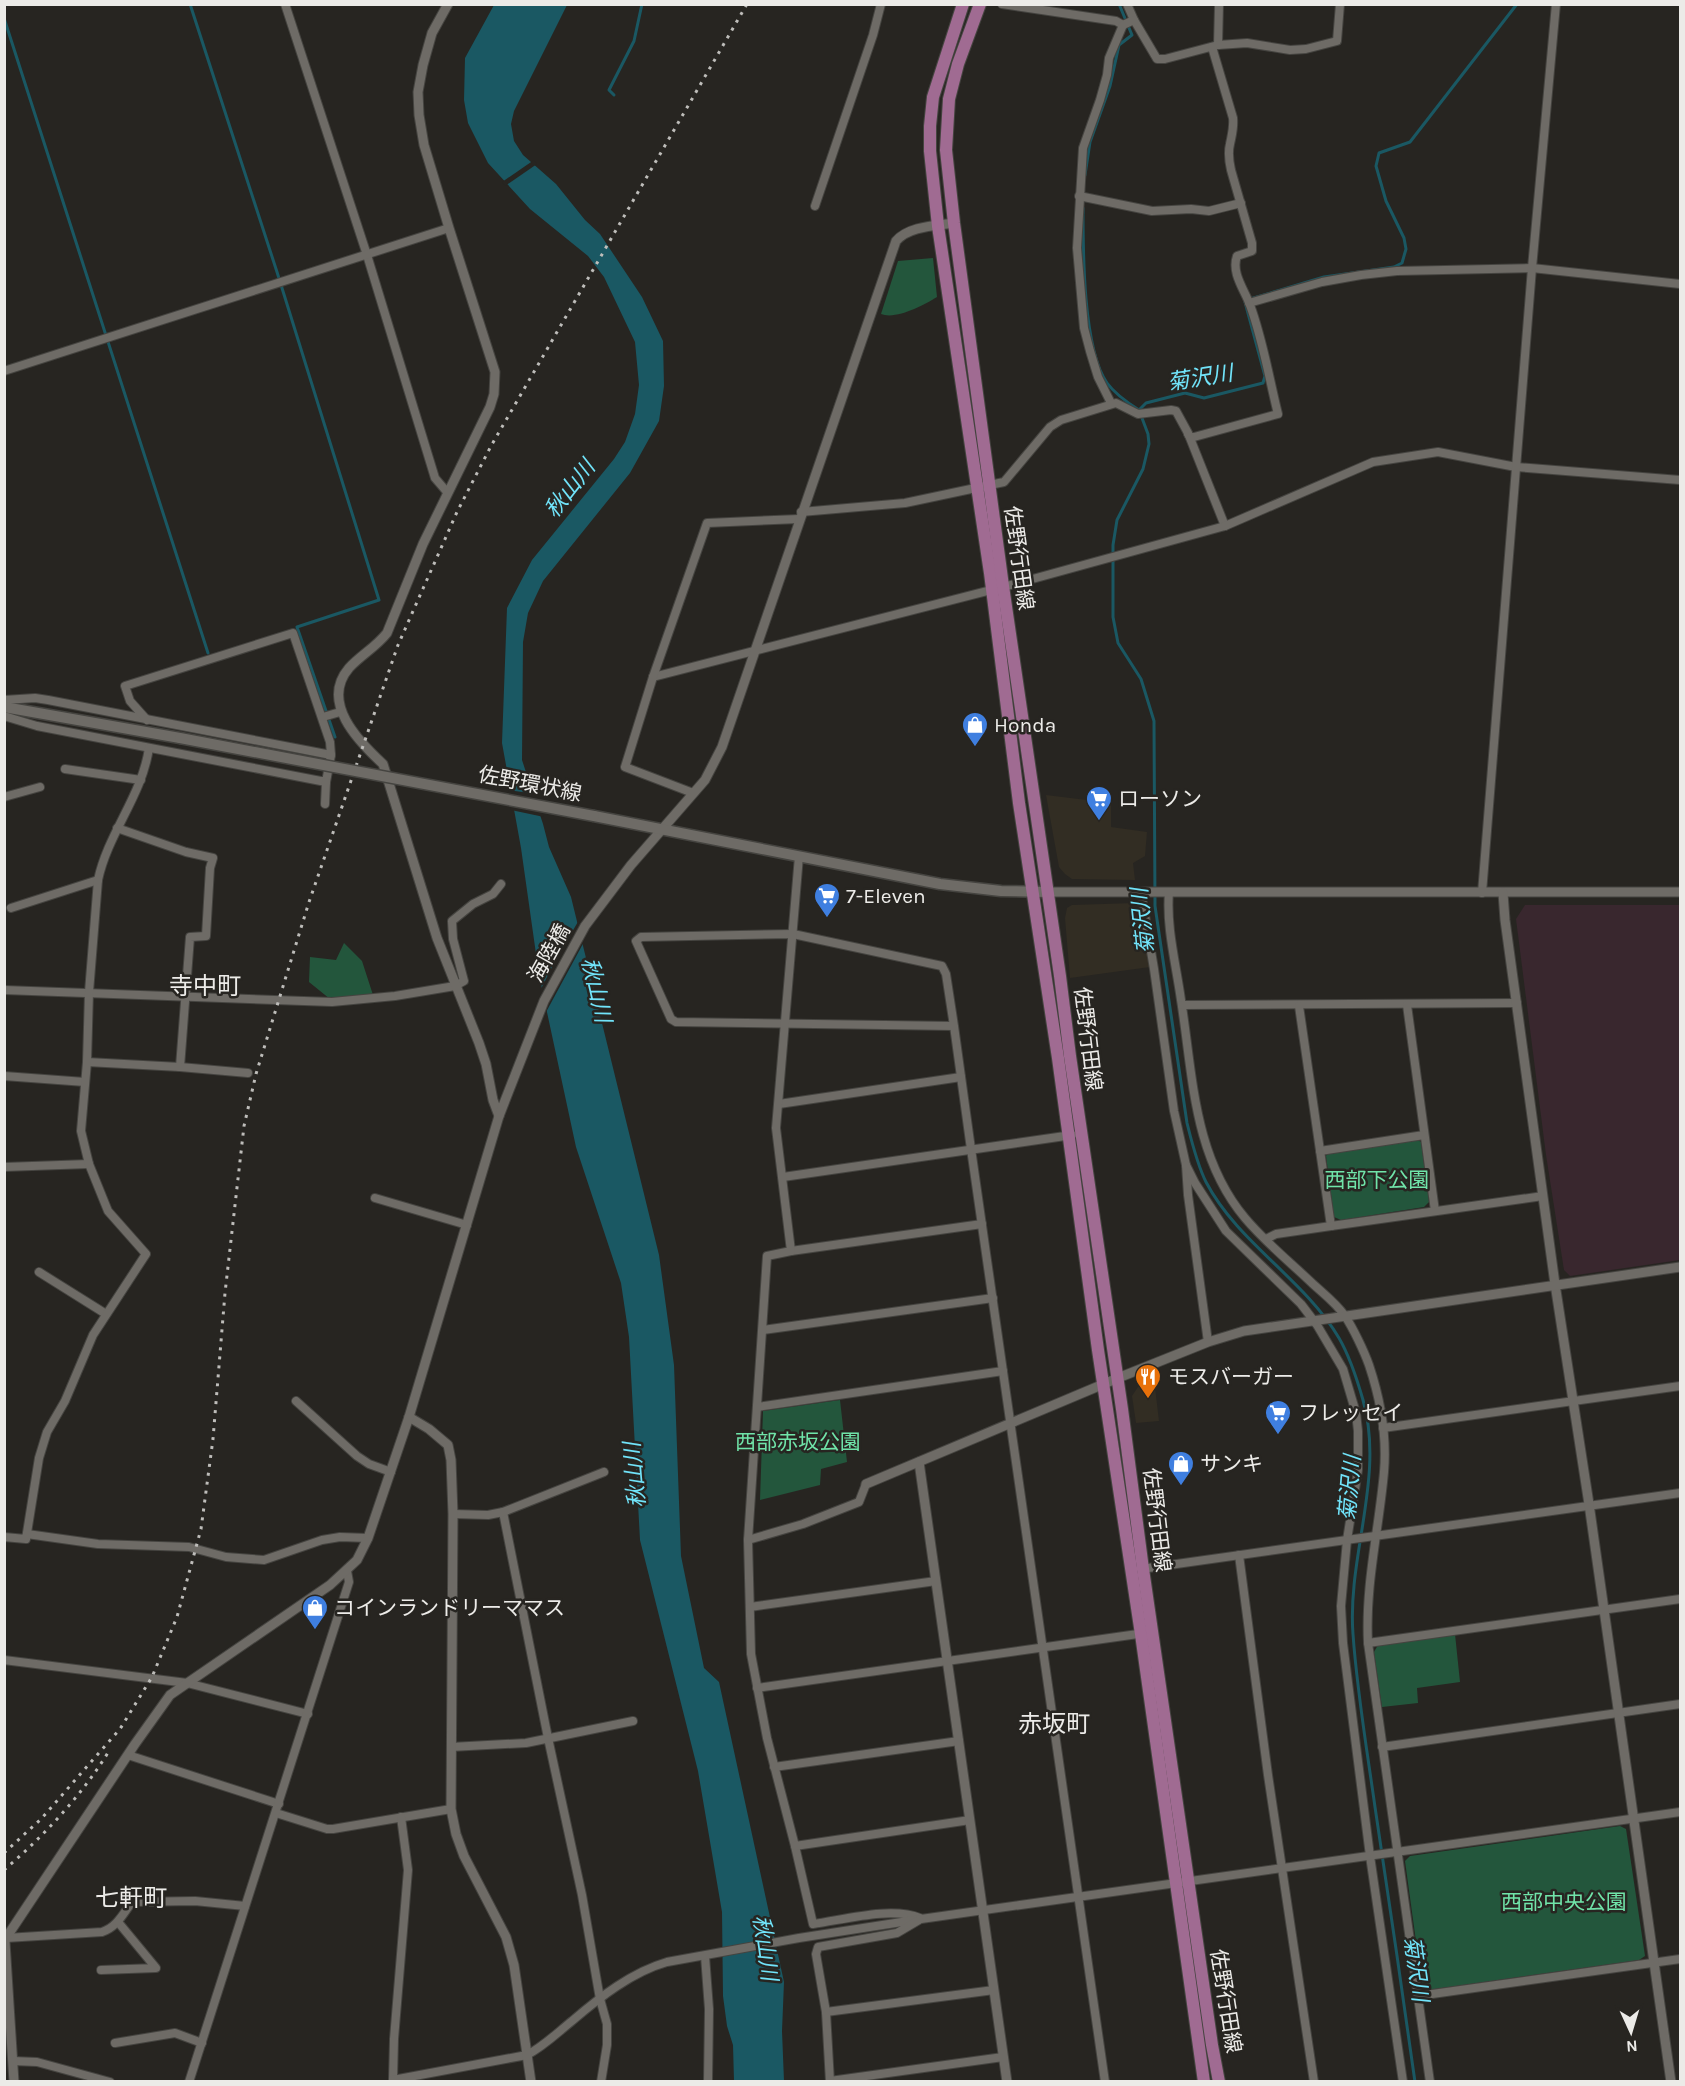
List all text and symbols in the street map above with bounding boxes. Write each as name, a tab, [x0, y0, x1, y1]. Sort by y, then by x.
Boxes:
water label: 菊沢川	[1165, 360, 1237, 396]
water label: 秋山川	[539, 453, 602, 523]
street label: 佐野行田線	[1000, 504, 1038, 612]
shop icon: Honda	[960, 710, 990, 748]
place label: Honda	[994, 713, 1056, 737]
street label: 佐野環状線	[476, 762, 584, 806]
supermarket icon: ローソン	[1084, 784, 1114, 822]
place label: ローソン	[1118, 787, 1202, 811]
supermarket icon: 7-Eleven	[812, 881, 842, 919]
place label: 7-Eleven	[846, 884, 926, 908]
water label: 菊沢川	[1126, 885, 1159, 955]
street label: 海陸橋	[523, 920, 575, 986]
water label: 秋山川	[576, 955, 617, 1027]
district label: 寺中町	[169, 972, 241, 1000]
street label: 佐野行田線	[1070, 985, 1106, 1093]
park label: 西部下公園	[1325, 1168, 1430, 1192]
restaurant icon: モスバーガー	[1133, 1362, 1163, 1400]
place label: モスバーガー	[1168, 1365, 1294, 1389]
supermarket icon: フレッセイ	[1263, 1398, 1293, 1436]
place label: フレッセイ	[1298, 1401, 1403, 1425]
park label: 西部赤坂公園	[735, 1430, 861, 1454]
water label: 秋山川	[619, 1439, 651, 1509]
shop icon: サンキ	[1166, 1449, 1196, 1487]
place label: サンキ	[1200, 1452, 1263, 1476]
water label: 菊沢川	[1334, 1452, 1366, 1522]
street label: 佐野行田線	[1139, 1466, 1175, 1574]
shop icon: コインランドリーママス	[300, 1593, 330, 1631]
place label: コインランドリーママス	[334, 1596, 565, 1620]
district label: 赤坂町	[1018, 1710, 1090, 1738]
district label: 七軒町	[95, 1884, 167, 1912]
park label: 西部中央公園	[1501, 1890, 1627, 1914]
water label: 秋山川	[748, 1914, 783, 1984]
water label: 菊沢川	[1399, 1935, 1434, 2005]
street label: 佐野行田線	[1206, 1947, 1246, 2055]
north arrow	[1601, 2002, 1661, 2062]
text: N	[1626, 2037, 1638, 2056]

